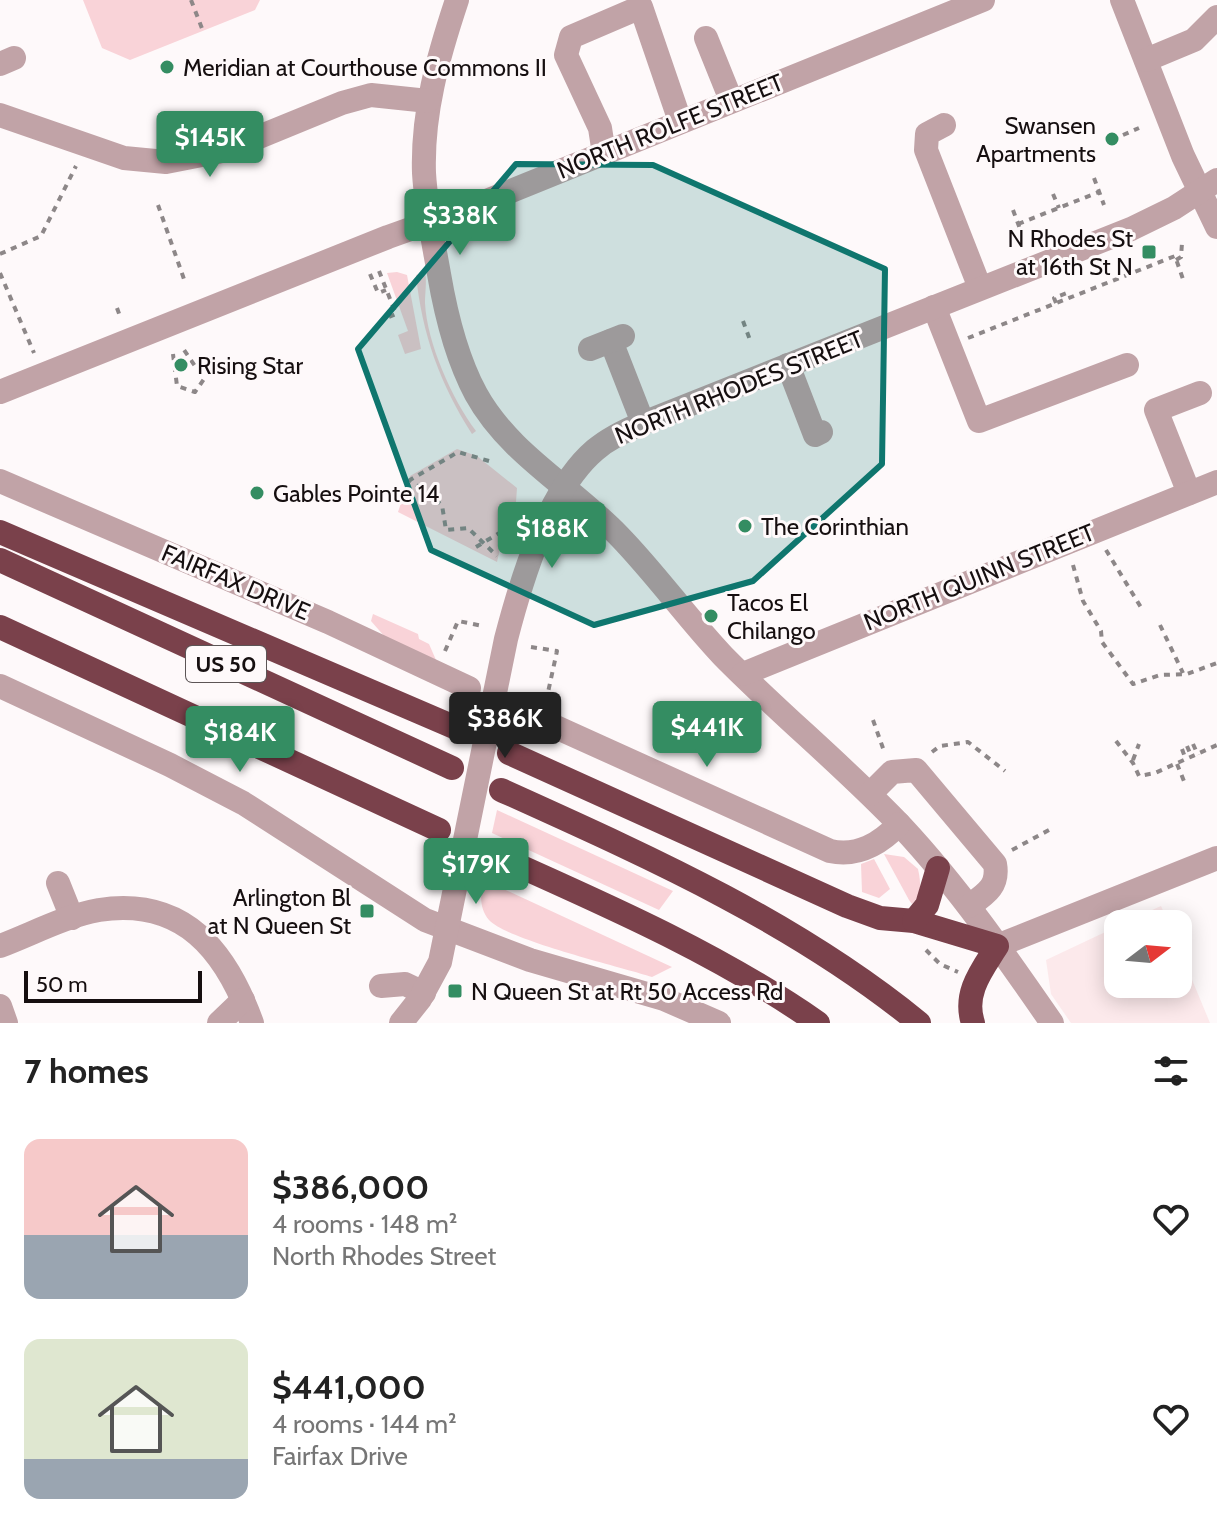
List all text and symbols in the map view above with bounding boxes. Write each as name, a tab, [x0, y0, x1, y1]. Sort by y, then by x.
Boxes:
place label: Meridian at Courthouse Commons II	[183, 53, 547, 82]
marker: Meridian at Courthouse Commons II	[158, 58, 176, 76]
street label: NORTH ROLFE STREET	[553, 67, 788, 185]
pin: $145K	[154, 111, 266, 179]
place label: Swansen Apartments	[976, 111, 1096, 168]
text: $145K	[174, 121, 246, 153]
marker: Swansen Apartments	[1103, 130, 1121, 148]
pin: $338K	[404, 189, 516, 257]
text: $338K	[422, 199, 498, 231]
place label: N Rhodes St at 16th St N	[1007, 224, 1133, 281]
marker: N Rhodes St at 16th St N	[1140, 243, 1158, 261]
street label: NORTH RHODES STREET	[611, 324, 868, 450]
place label: Rising Star	[197, 351, 303, 380]
marker: Rising Star	[172, 356, 190, 374]
place label: Gables Pointe 14	[273, 479, 440, 508]
marker: Gables Pointe 14	[248, 484, 266, 502]
pin: $188K	[496, 502, 608, 570]
text: $188K	[516, 512, 588, 544]
place label: The Corinthian	[761, 512, 909, 541]
marker: The Corinthian	[736, 517, 754, 535]
street label: NORTH QUINN STREET	[859, 517, 1099, 637]
street label: FAIRFAX DRIVE	[157, 538, 315, 626]
place label: Tacos El Chilango	[727, 588, 816, 645]
marker: Tacos El Chilango	[702, 607, 720, 625]
road number: US 50	[186, 646, 266, 682]
pin: $386K	[449, 692, 561, 760]
pin: $441K	[651, 701, 763, 769]
text: $386K	[467, 702, 543, 734]
pin: $184K	[184, 706, 296, 774]
text: $441K	[670, 711, 744, 743]
text: $184K	[204, 716, 276, 748]
pin: $179K	[420, 838, 532, 906]
text: $179K	[442, 848, 510, 880]
place label: Arlington Bl at N Queen St	[208, 883, 351, 940]
marker: Arlington Bl at N Queen St	[358, 902, 376, 920]
north arrow	[1104, 910, 1192, 998]
map controls	[1104, 910, 1192, 998]
scale bar	[24, 967, 202, 1003]
text: 50 m	[36, 971, 88, 998]
place label: N Queen St at Rt 50 Access Rd	[471, 977, 783, 1006]
marker: N Queen St at Rt 50 Access Rd	[446, 982, 464, 1000]
icon: filters	[1149, 1049, 1193, 1093]
text: 7 homes	[24, 1050, 149, 1092]
text: $386,000	[272, 1166, 429, 1208]
icon: home	[88, 1171, 184, 1267]
icon: heart	[1149, 1197, 1193, 1241]
text: 4 rooms · 148 m²	[272, 1208, 457, 1240]
text: North Rhodes Street	[272, 1240, 496, 1272]
text: $441,000	[272, 1366, 426, 1408]
icon: home	[88, 1371, 184, 1467]
icon: heart	[1149, 1397, 1193, 1441]
text: 4 rooms · 144 m²	[272, 1408, 457, 1440]
text: Fairfax Drive	[272, 1440, 408, 1472]

